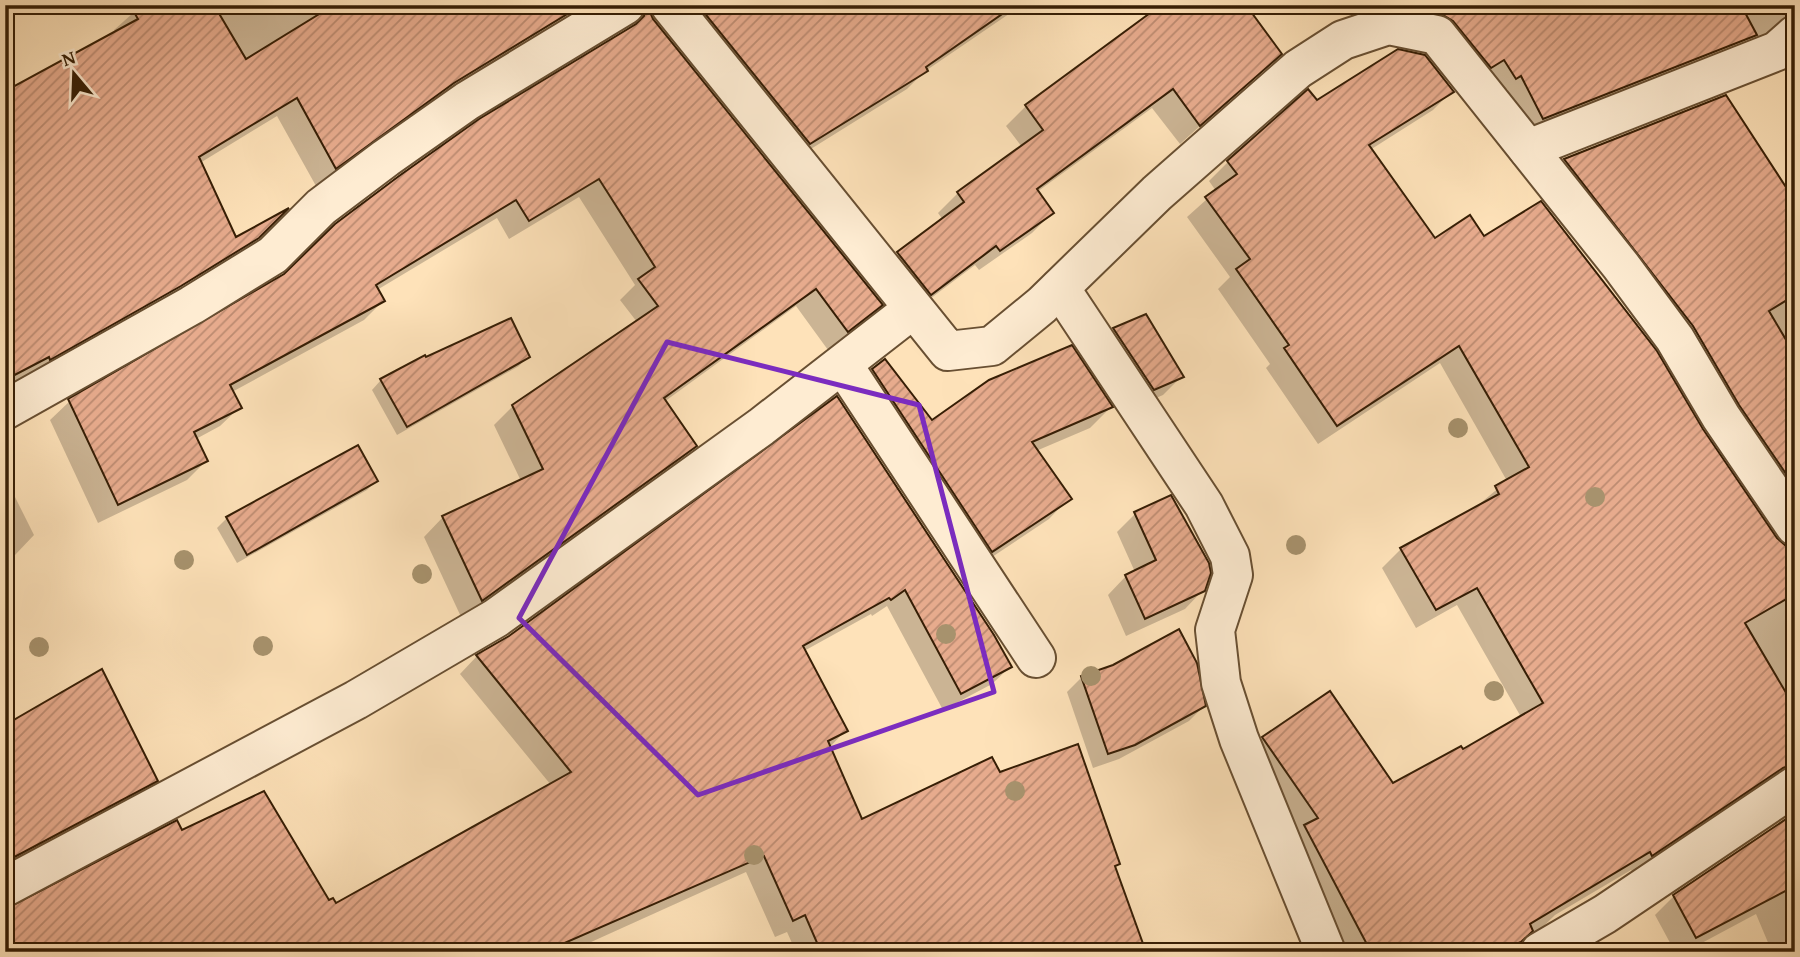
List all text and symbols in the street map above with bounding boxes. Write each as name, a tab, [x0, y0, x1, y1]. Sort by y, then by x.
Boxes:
north arrow	[38, 38, 108, 108]
text: N	[58, 43, 79, 73]

